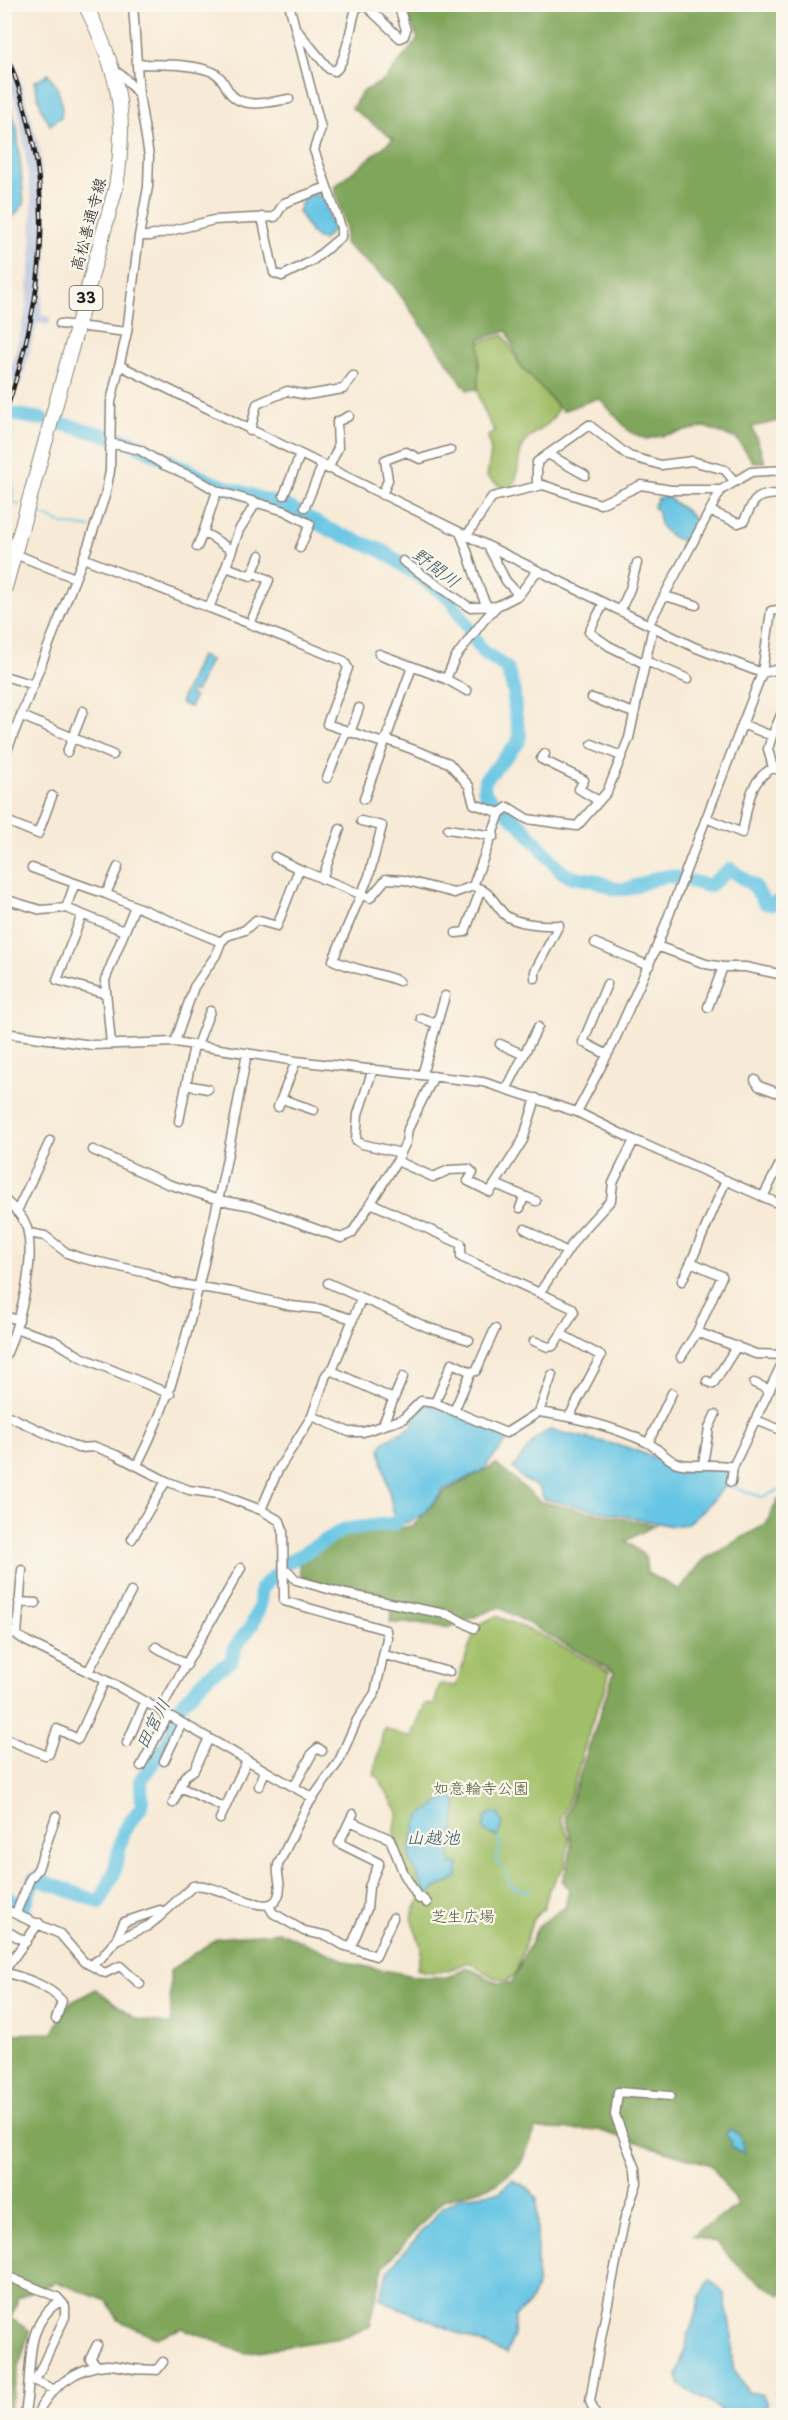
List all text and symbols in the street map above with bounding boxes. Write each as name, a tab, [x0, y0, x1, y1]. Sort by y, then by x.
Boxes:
street label: 高松善通寺線	[63, 174, 111, 273]
road number: 33	[70, 286, 103, 310]
water label: 野間川	[407, 540, 467, 594]
water label: 田宮川	[127, 1693, 176, 1754]
park label: 如意輪寺公園	[433, 1775, 529, 1799]
water label: 山越池	[406, 1823, 461, 1850]
park label: 芝生広場	[431, 1903, 495, 1927]

